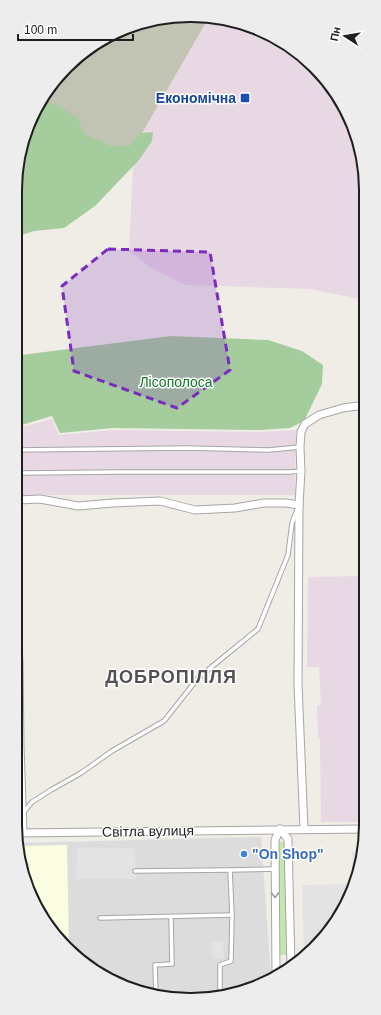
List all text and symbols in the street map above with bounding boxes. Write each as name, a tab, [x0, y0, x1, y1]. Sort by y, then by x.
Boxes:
scale bar	[18, 16, 133, 42]
north arrow	[325, 16, 365, 56]
text: 100 m	[24, 23, 57, 37]
text: Пн	[328, 26, 343, 42]
place label: Економічна	[156, 90, 236, 106]
marker: Економічна	[239, 92, 251, 104]
park label: Лісополоса	[139, 374, 213, 390]
district label: ДОБРОПІЛЛЯ	[105, 667, 237, 687]
street label: Світла вулиця	[102, 822, 194, 840]
place label: "On Shop"	[252, 846, 324, 862]
marker: "On Shop"	[239, 849, 249, 859]
one-way arrow	[271, 892, 279, 898]

